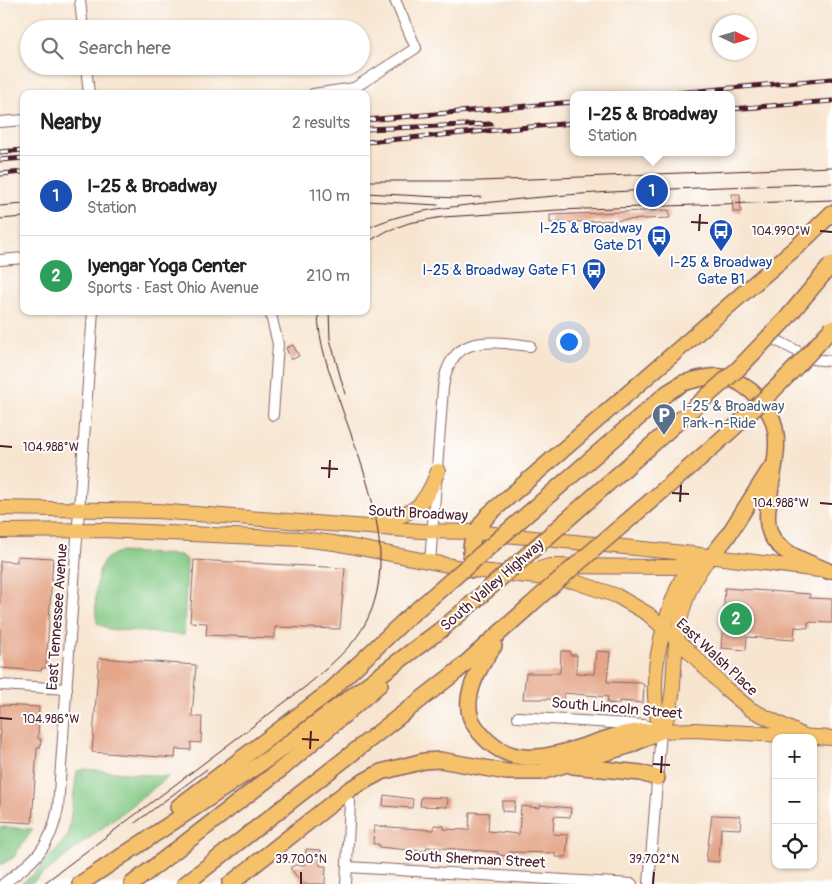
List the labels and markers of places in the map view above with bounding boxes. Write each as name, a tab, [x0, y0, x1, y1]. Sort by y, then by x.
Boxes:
pin: 1	[636, 172, 668, 210]
bus stop icon: I-25 & Broadway Gate B1	[708, 218, 734, 252]
place label: I-25 & Broadway Gate D1	[540, 219, 643, 255]
bus stop icon: I-25 & Broadway Gate D1	[646, 224, 672, 258]
place label: I-25 & Broadway Gate B1	[670, 253, 773, 289]
bus stop icon: I-25 & Broadway Gate F1	[581, 257, 607, 291]
place label: I-25 & Broadway Gate F1	[422, 261, 576, 280]
place label: I-25 & Broadway Park-n-Ride	[682, 397, 785, 433]
parking icon: I-25 & Broadway Park-n-Ride	[651, 402, 677, 436]
pin: 2	[720, 600, 752, 638]

